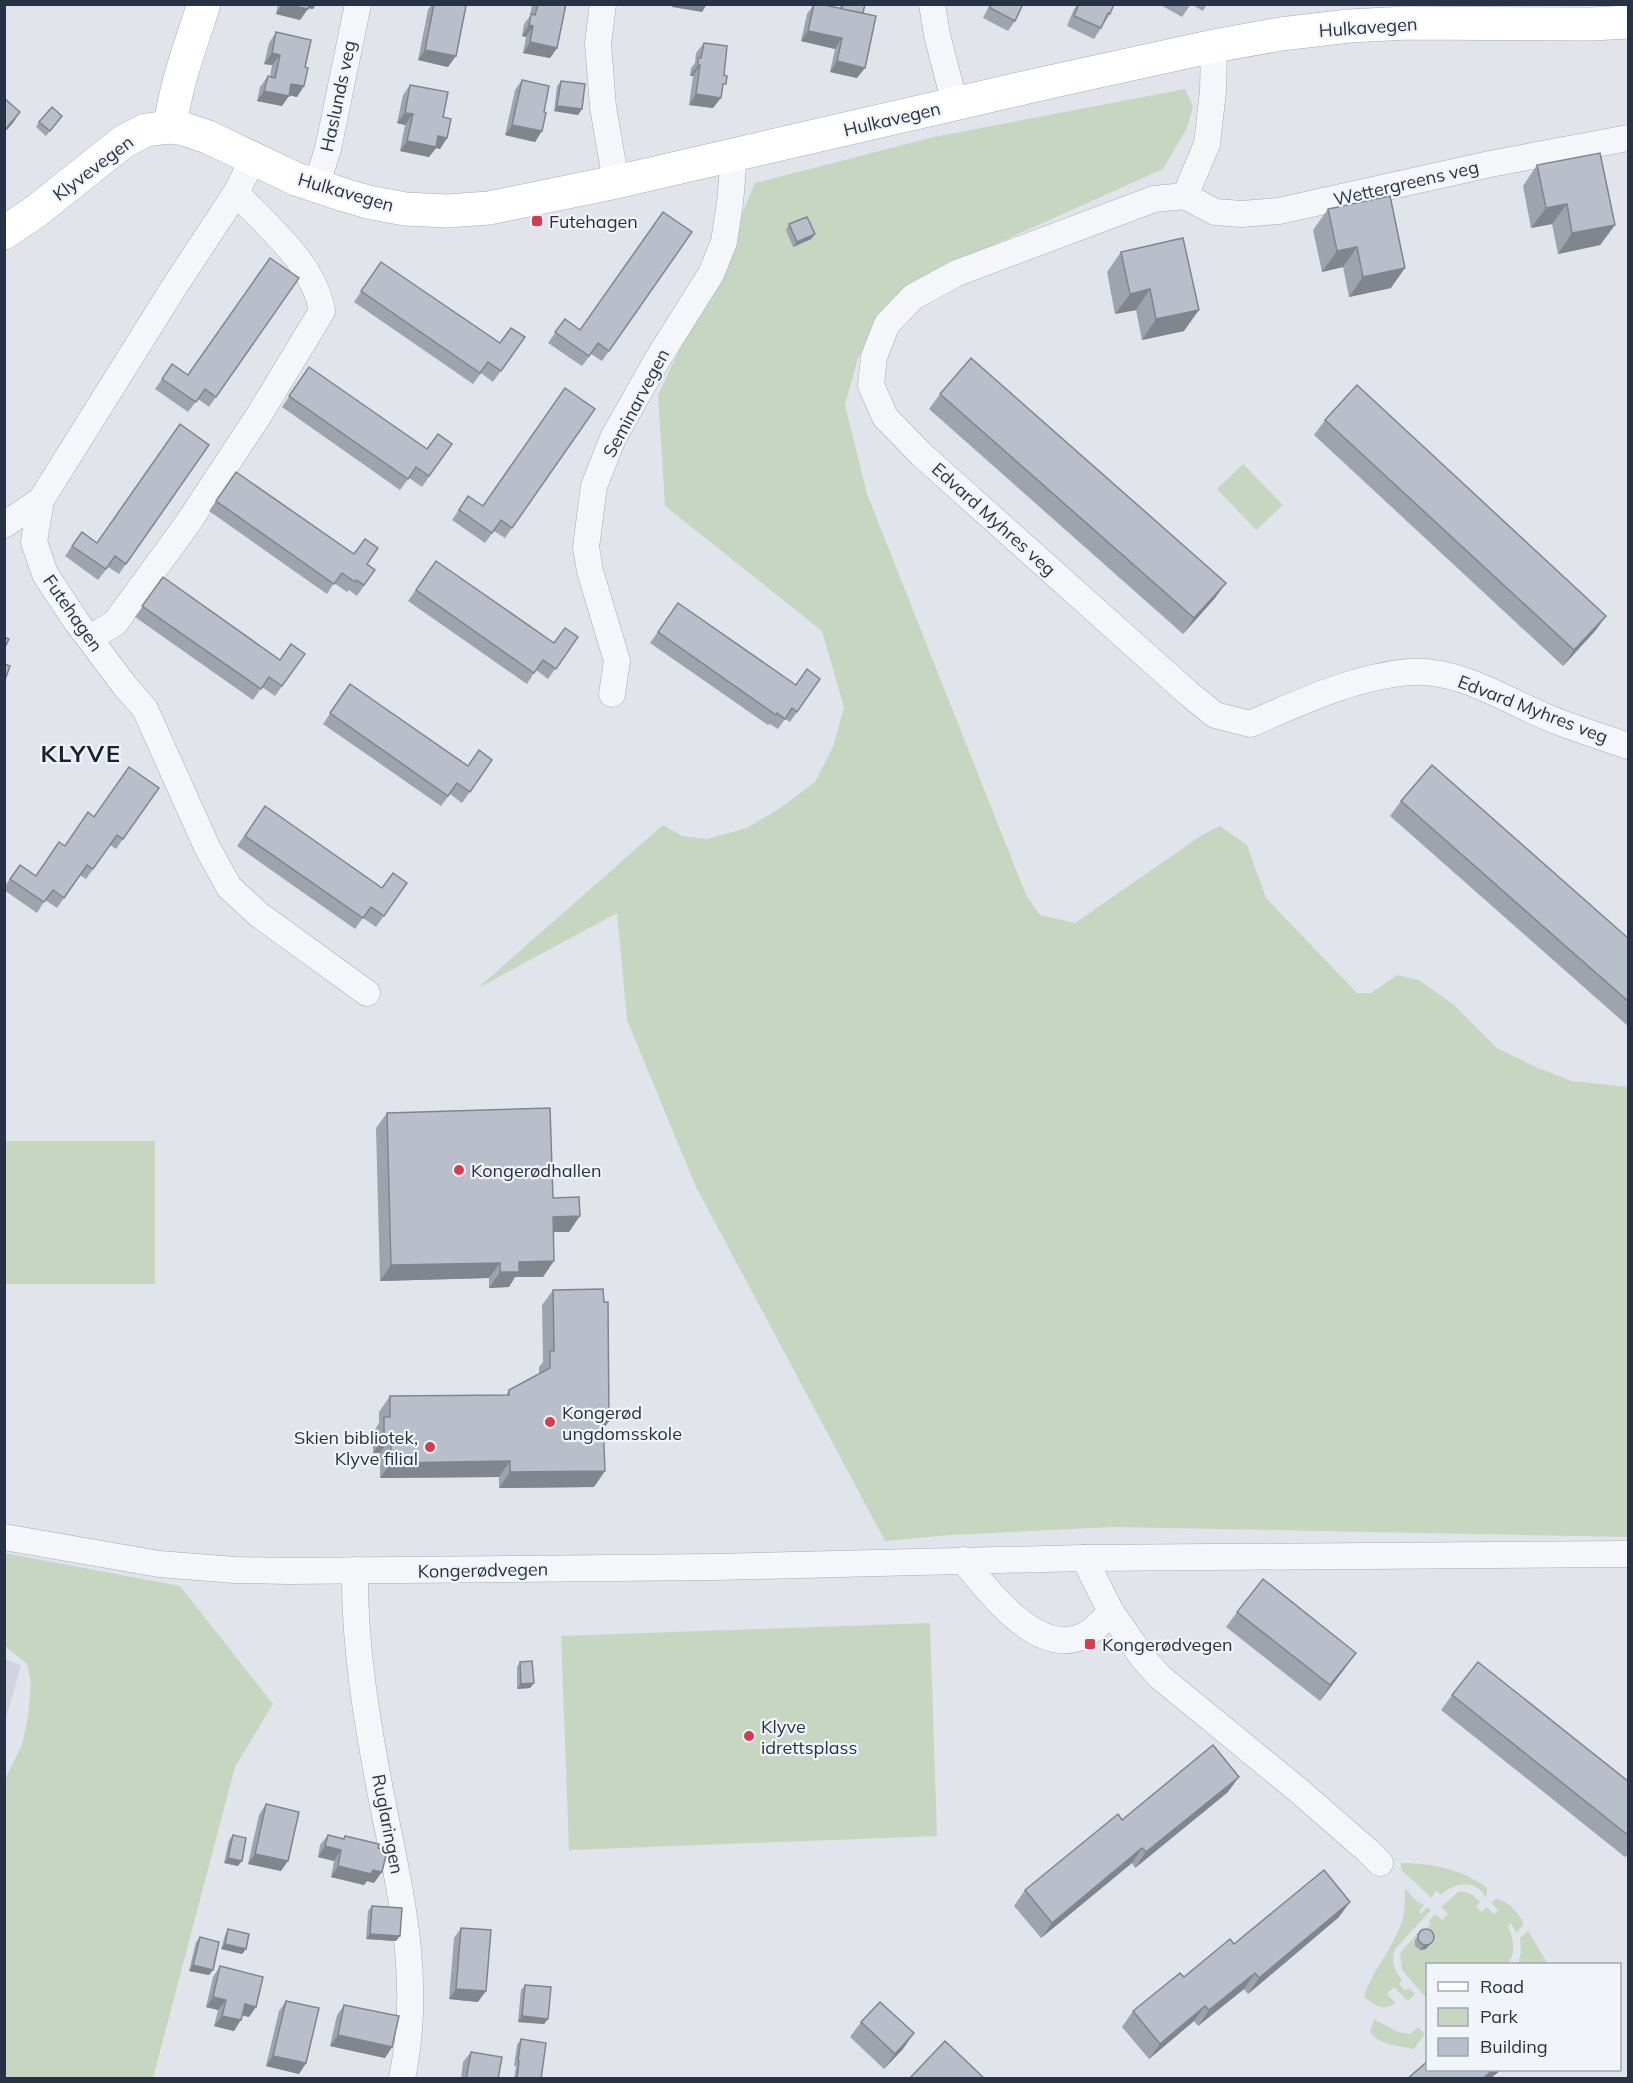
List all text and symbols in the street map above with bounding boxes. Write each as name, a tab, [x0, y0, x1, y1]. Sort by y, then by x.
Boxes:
street label: Hulkavegen	[1318, 12, 1418, 42]
street label: Haslunds veg	[315, 38, 361, 154]
street label: Hulkavegen	[841, 97, 943, 141]
street label: Klyvevegen	[48, 130, 138, 206]
street label: Wettergreens veg	[1331, 155, 1481, 211]
street label: Hulkavegen	[295, 167, 397, 217]
place label: Futehagen	[549, 210, 638, 233]
marker: Futehagen	[530, 214, 544, 228]
street label: Seminarvegen	[598, 345, 674, 461]
street label: Edvard Myhres veg	[927, 457, 1061, 581]
street label: Futehagen	[38, 570, 108, 656]
street label: Edvard Myhres veg	[1455, 670, 1611, 748]
district label: KLYVE	[41, 738, 121, 768]
place label: Kongerødhallen	[471, 1159, 601, 1182]
marker: Kongerødhallen	[452, 1163, 466, 1177]
place label: Kongerød ungdomsskole	[562, 1401, 682, 1445]
marker: Kongerød ungdomsskole	[543, 1415, 557, 1429]
place label: Skien bibliotek, Klyve filial	[294, 1426, 418, 1470]
marker: Skien bibliotek, Klyve filial	[423, 1440, 437, 1454]
street label: Kongerødvegen	[418, 1557, 548, 1583]
place label: Kongerødvegen	[1102, 1633, 1233, 1656]
marker: Kongerødvegen	[1083, 1637, 1097, 1651]
place label: Klyve idrettsplass	[761, 1715, 857, 1759]
marker: Klyve idrettsplass	[742, 1729, 756, 1743]
street label: Ruglaringen	[367, 1772, 409, 1876]
legend	[1426, 1963, 1621, 2071]
text: Road	[1480, 1975, 1524, 1998]
text: Park	[1480, 2005, 1519, 2028]
text: Building	[1480, 2035, 1548, 2058]

